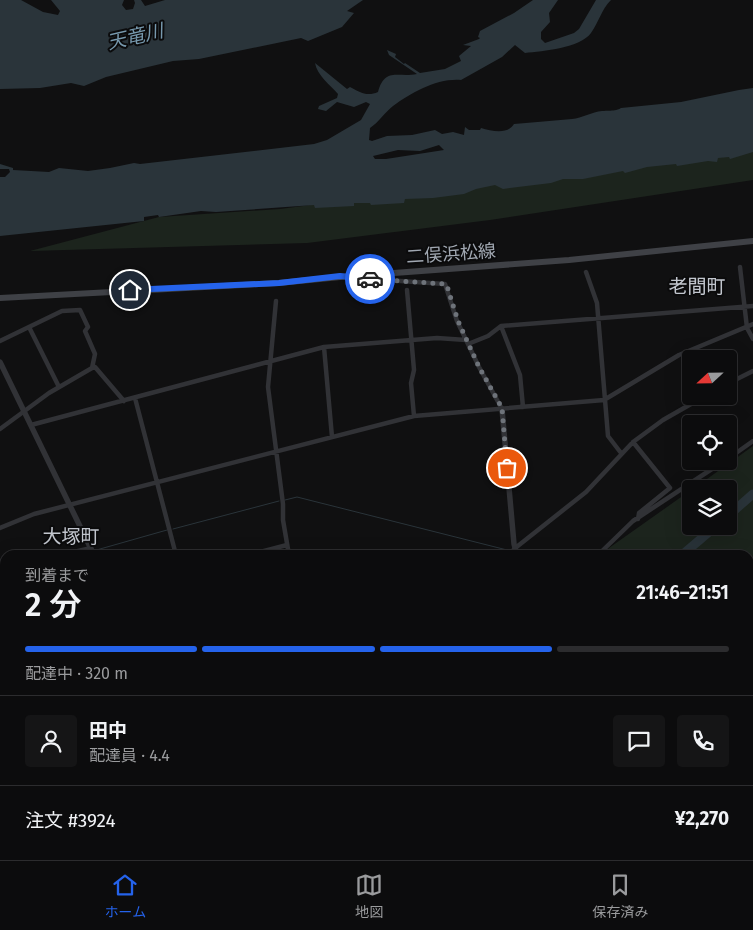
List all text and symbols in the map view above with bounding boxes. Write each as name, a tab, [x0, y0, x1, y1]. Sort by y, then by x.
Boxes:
water label: 天竜川	[105, 18, 167, 54]
street label: 二俣浜松線	[405, 240, 497, 268]
courier	[345, 254, 395, 304]
icon: car	[356, 265, 384, 293]
pin	[109, 269, 151, 311]
district label: 老間町	[668, 275, 726, 298]
icon: home	[116, 276, 144, 304]
north arrow	[682, 350, 738, 405]
map controls	[682, 350, 737, 535]
button: locate	[682, 415, 737, 470]
pin	[486, 447, 528, 489]
icon: bag	[493, 454, 521, 482]
button: layers	[682, 480, 737, 535]
district label: 大塚町	[42, 525, 100, 548]
text: 到着まで	[25, 566, 89, 585]
text: 21:46–21:51	[636, 581, 729, 604]
text: 2 分	[25, 586, 81, 624]
text: 配達中 · 320 m	[25, 664, 128, 683]
button: person	[25, 715, 77, 767]
button: chat	[613, 715, 665, 767]
button: phone	[677, 715, 729, 767]
text: 田中	[89, 719, 127, 742]
text: 配達員 · 4.4	[89, 746, 170, 765]
text: ¥2,270	[675, 807, 729, 830]
text: 注文 #3924	[25, 809, 116, 832]
tab: ホーム	[105, 871, 146, 921]
tab: 地図	[355, 871, 383, 921]
tab: 保存済み	[592, 871, 648, 921]

